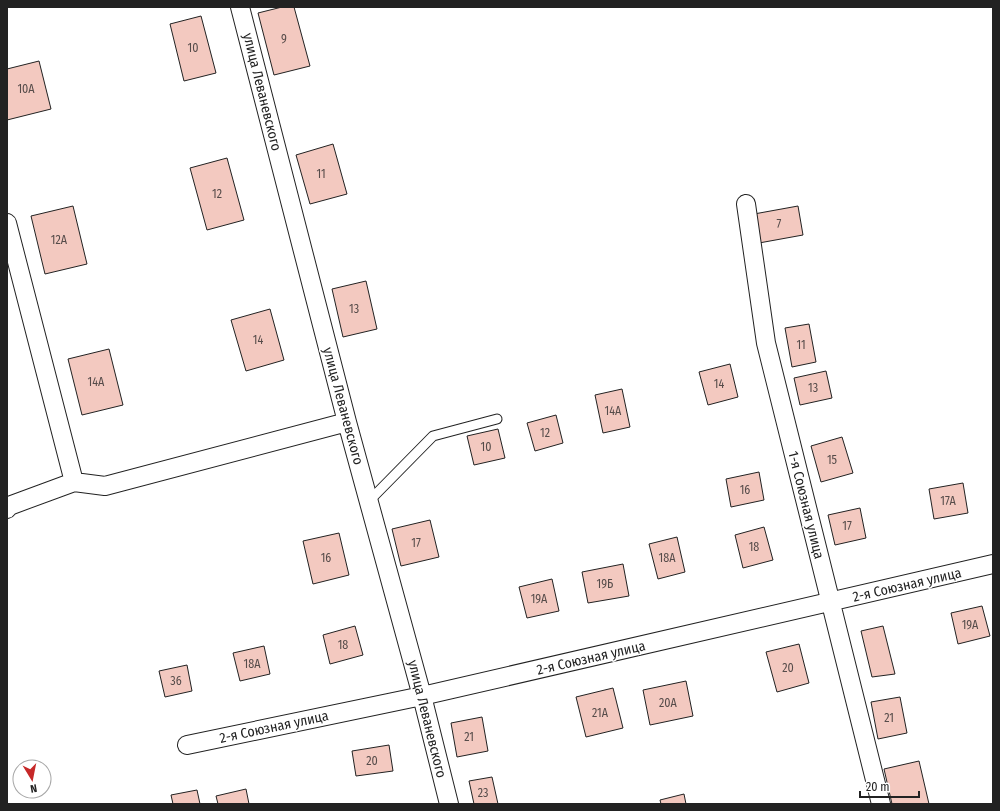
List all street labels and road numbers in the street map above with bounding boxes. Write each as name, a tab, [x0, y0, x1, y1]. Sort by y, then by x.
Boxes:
street label: улица Леваневского	[239, 31, 285, 153]
street label: улица Леваневского	[319, 345, 367, 467]
street label: 1-я Союзная улица	[784, 449, 828, 561]
street label: 2-я Союзная улица	[851, 564, 963, 606]
street label: 2-я Союзная улица	[535, 637, 647, 679]
street label: улица Леваневского	[404, 658, 450, 780]
street label: 2-я Союзная улица	[218, 707, 330, 747]

